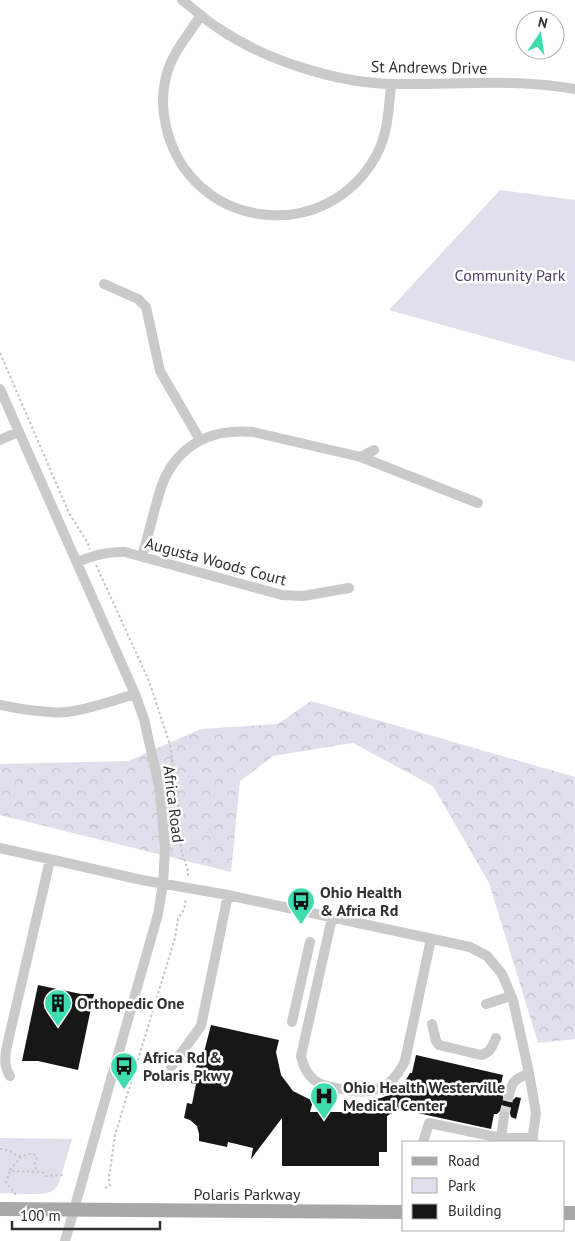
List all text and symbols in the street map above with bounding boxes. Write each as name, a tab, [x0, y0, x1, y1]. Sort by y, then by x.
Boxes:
north arrow	[515, 10, 565, 60]
text: N	[536, 13, 549, 32]
street label: St Andrews Drive	[371, 56, 487, 78]
park label: Community Park	[455, 265, 566, 285]
street label: Augusta Woods Court	[143, 532, 290, 590]
street label: Africa Road	[159, 764, 189, 844]
place label: Ohio Health & Africa Rd	[320, 882, 402, 920]
bus stop icon: Ohio Health & Africa Rd	[286, 886, 316, 925]
building icon: Orthopedic One	[43, 988, 73, 1027]
place label: Orthopedic One	[77, 993, 184, 1013]
place label: Africa Rd & Polaris Pkwy	[143, 1047, 231, 1085]
bus stop icon: Africa Rd & Polaris Pkwy	[109, 1051, 139, 1090]
place label: Ohio Health Westerville Medical Center	[343, 1077, 505, 1115]
hospital icon: Ohio Health Westerville Medical Center	[309, 1081, 339, 1120]
legend	[402, 1141, 565, 1231]
text: Road	[448, 1151, 480, 1170]
text: Park	[448, 1176, 476, 1195]
street label: Polaris Parkway	[194, 1184, 301, 1204]
scale bar	[12, 1198, 160, 1230]
text: Building	[448, 1201, 502, 1220]
text: 100 m	[20, 1206, 61, 1225]

